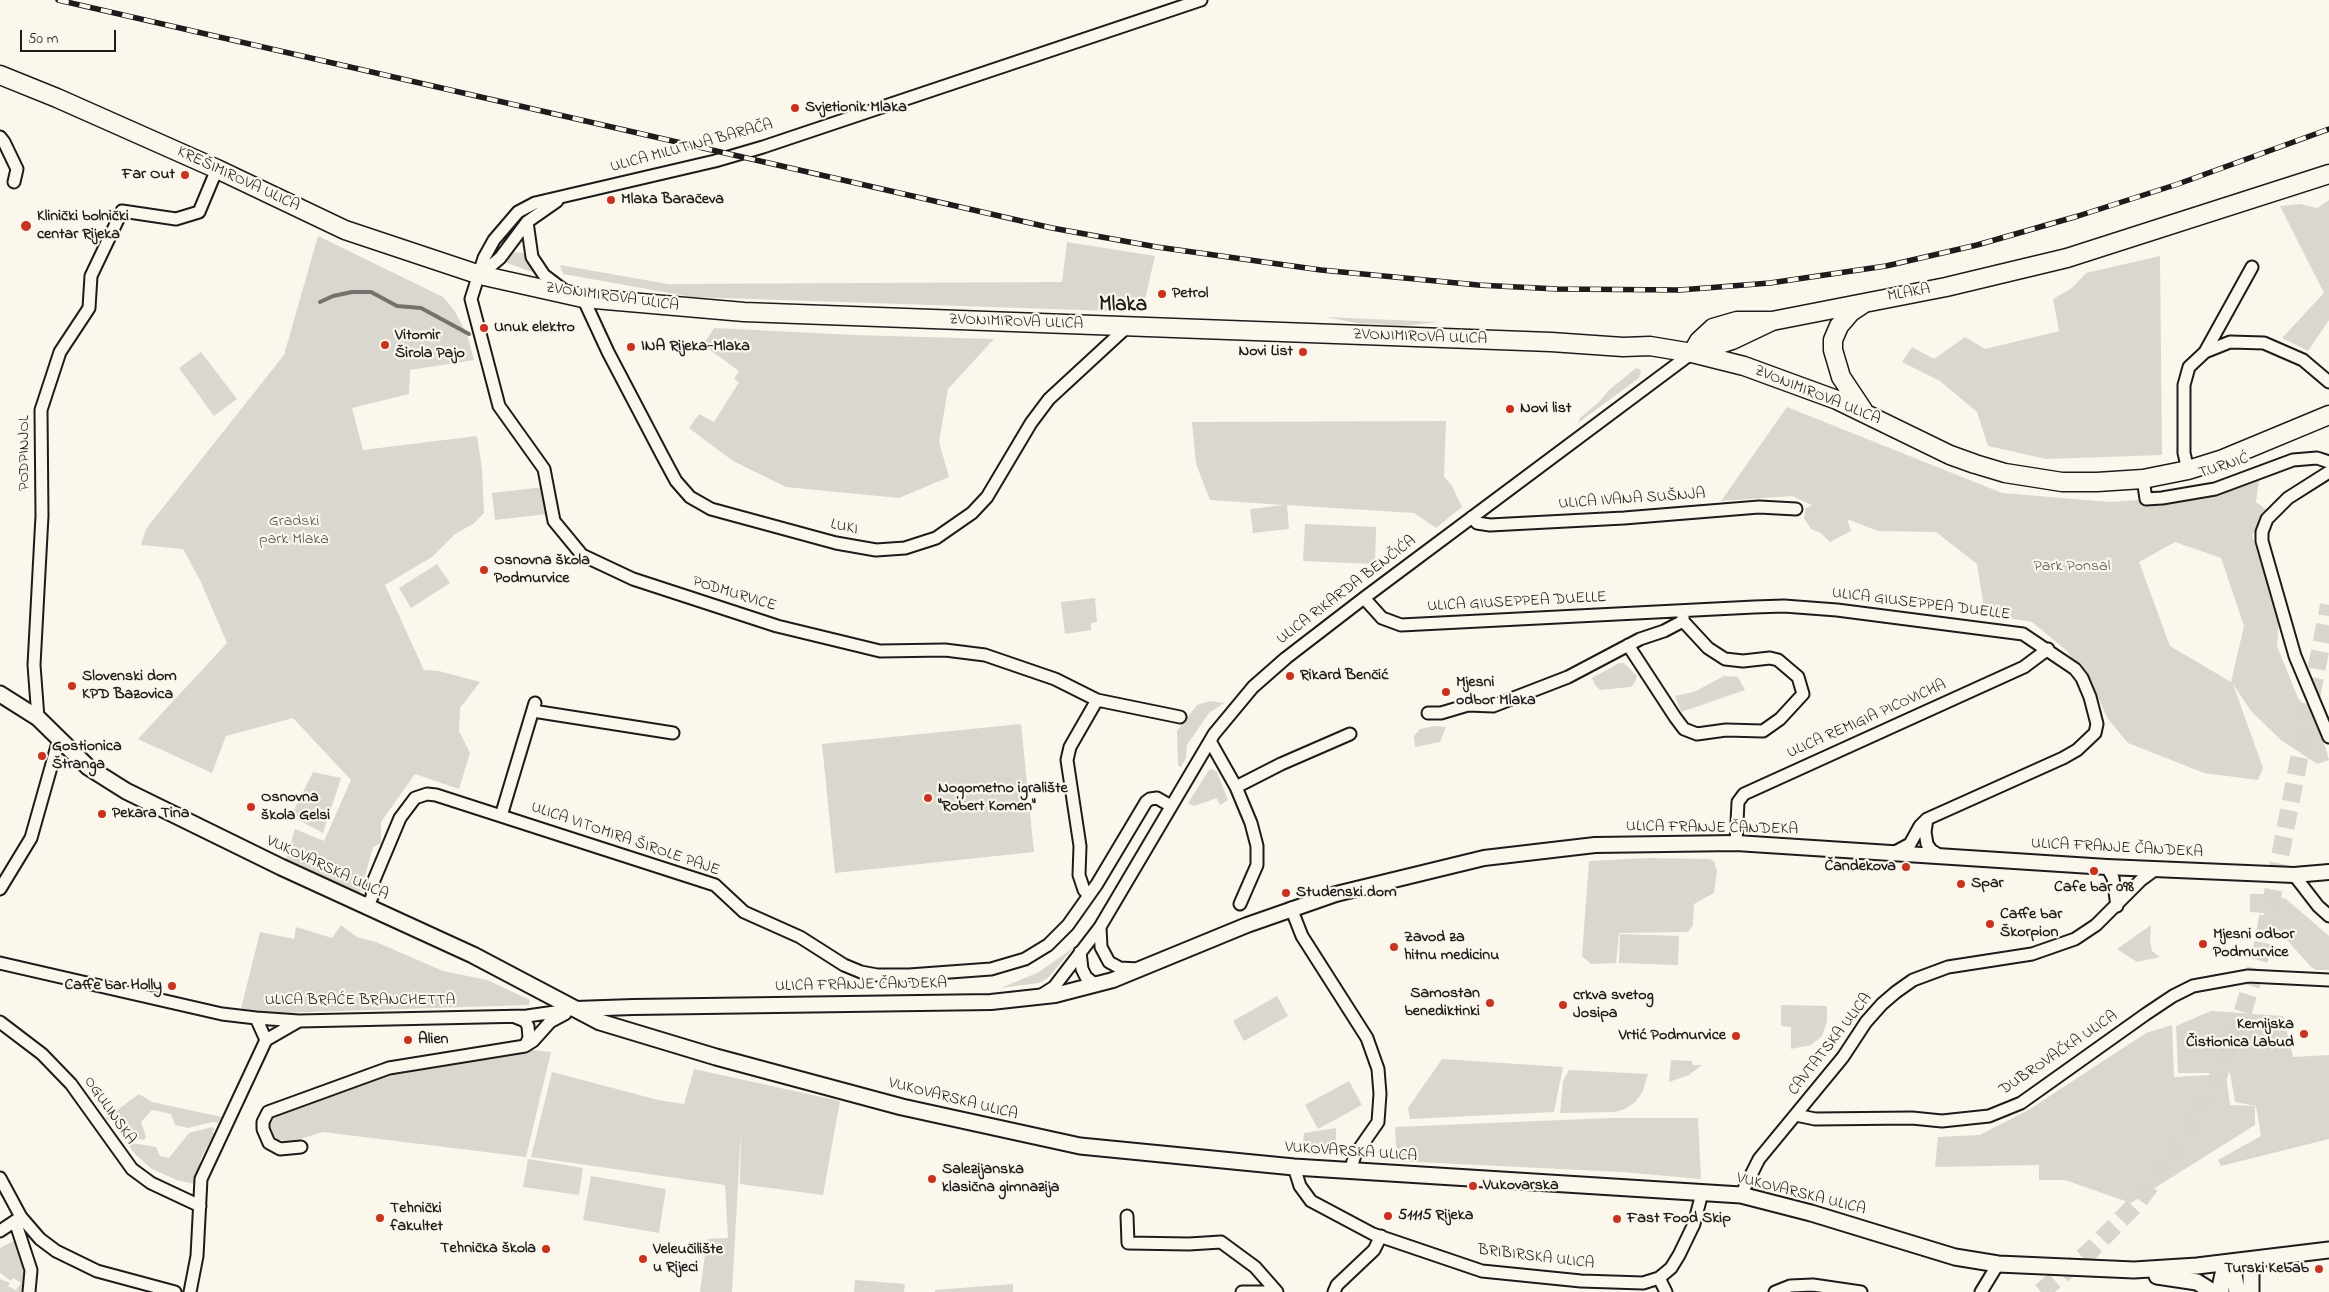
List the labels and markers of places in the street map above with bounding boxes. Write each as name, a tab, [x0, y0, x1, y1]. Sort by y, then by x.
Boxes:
place label: Svjetionik Mlaka	[805, 98, 907, 118]
marker: Svjetionik Mlaka	[789, 102, 801, 114]
place label: Far Out	[122, 165, 175, 185]
marker: Far Out	[179, 169, 191, 181]
place label: Mlaka Baračeva	[621, 190, 724, 210]
marker: Mlaka Baračeva	[605, 194, 617, 206]
place label: Klinički bolnički centar Rijeka	[37, 207, 129, 245]
marker: Klinički bolnički centar Rijeka	[19, 219, 33, 233]
place label: Petrol	[1172, 284, 1208, 304]
marker: Petrol	[1156, 288, 1168, 300]
place label: Unuk elektro	[494, 318, 575, 338]
marker: Unuk elektro	[478, 322, 490, 334]
place label: Vitomir Širola Pajo	[395, 326, 465, 364]
place label: INA Rijeka-Mlaka	[641, 337, 750, 357]
marker: Vitomir Širola Pajo	[379, 339, 391, 351]
marker: INA Rijeka-Mlaka	[625, 341, 637, 353]
place label: Novi List	[1239, 342, 1293, 362]
marker: Novi List	[1297, 346, 1309, 358]
place label: Novi list	[1520, 399, 1571, 419]
marker: Novi list	[1504, 403, 1516, 415]
place label: Osnovna škola Podmurvice	[494, 551, 590, 589]
marker: Osnovna škola Podmurvice	[478, 564, 490, 576]
place label: Rikard Benčić	[1300, 666, 1388, 686]
place label: Slovenski dom KPD Bazovica	[82, 667, 177, 705]
marker: Rikard Benčić	[1284, 670, 1296, 682]
place label: Mjesni odbor Mlaka	[1456, 673, 1536, 711]
marker: Slovenski dom KPD Bazovica	[66, 680, 78, 692]
marker: Mjesni odbor Mlaka	[1440, 686, 1452, 698]
place label: Gostionica Štranga	[52, 737, 122, 775]
marker: Gostionica Štranga	[36, 750, 48, 762]
place label: Nogometno igralište "Robert Komen"	[938, 779, 1068, 817]
place label: Osnovna škola Gelsi	[261, 788, 330, 826]
marker: Nogometno igralište "Robert Komen"	[922, 792, 934, 804]
marker: Osnovna škola Gelsi	[245, 801, 257, 813]
place label: Pekara Tina	[112, 804, 189, 824]
marker: Pekara Tina	[96, 808, 108, 820]
place label: Čandekova	[1824, 857, 1896, 877]
marker: Čandekova	[1900, 861, 1912, 873]
marker: Cafe bar 098	[2088, 865, 2100, 877]
place label: Spar	[1971, 874, 2004, 894]
marker: Spar	[1955, 878, 1967, 890]
place label: Cafe bar 098	[2054, 878, 2134, 898]
place label: Studenski dom	[1296, 883, 1397, 903]
marker: Studenski dom	[1280, 887, 1292, 899]
place label: Caffe bar Škorpion	[2000, 905, 2062, 943]
marker: Caffe bar Škorpion	[1984, 918, 1996, 930]
place label: Mjesni odbor Podmurvice	[2213, 925, 2294, 963]
place label: Zavod za hitnu medicinu	[1404, 928, 1499, 966]
marker: Mjesni odbor Podmurvice	[2197, 938, 2209, 950]
marker: Zavod za hitnu medicinu	[1388, 941, 1400, 953]
place label: Caffe bar Holly	[64, 976, 162, 996]
marker: Caffe bar Holly	[166, 980, 178, 992]
place label: Samostan benediktinki	[1404, 984, 1480, 1022]
place label: crkva svetog Josipa	[1573, 986, 1654, 1024]
marker: Samostan benediktinki	[1484, 997, 1496, 1009]
marker: crkva svetog Josipa	[1557, 999, 1569, 1011]
place label: Kemijska Čistionica Labud	[2186, 1015, 2294, 1053]
place label: Vrtić Podmurvice	[1619, 1026, 1726, 1046]
marker: Kemijska Čistionica Labud	[2298, 1028, 2310, 1040]
place label: Alien	[418, 1030, 448, 1050]
marker: Vrtić Podmurvice	[1730, 1030, 1742, 1042]
marker: Alien	[402, 1034, 414, 1046]
place label: Salezijanska klasična gimnazija	[942, 1160, 1059, 1198]
marker: Salezijanska klasična gimnazija	[926, 1173, 938, 1185]
place label: Vukovarska	[1483, 1176, 1559, 1196]
marker: Vukovarska	[1467, 1180, 1479, 1192]
place label: Tehnički fakultet	[390, 1199, 443, 1237]
place label: 51115 Rijeka	[1398, 1206, 1473, 1226]
place label: Fast Food Skip	[1627, 1209, 1731, 1229]
marker: 51115 Rijeka	[1382, 1210, 1394, 1222]
marker: Tehnički fakultet	[374, 1212, 386, 1224]
marker: Fast Food Skip	[1611, 1213, 1623, 1225]
place label: Tehnička škola	[440, 1239, 536, 1259]
place label: Veleučilište u Rijeci	[653, 1240, 723, 1278]
marker: Tehnička škola	[540, 1243, 552, 1255]
marker: Veleučilište u Rijeci	[637, 1253, 649, 1265]
place label: Turski Kebab	[2224, 1259, 2309, 1279]
marker: Turski Kebab	[2313, 1263, 2325, 1275]

